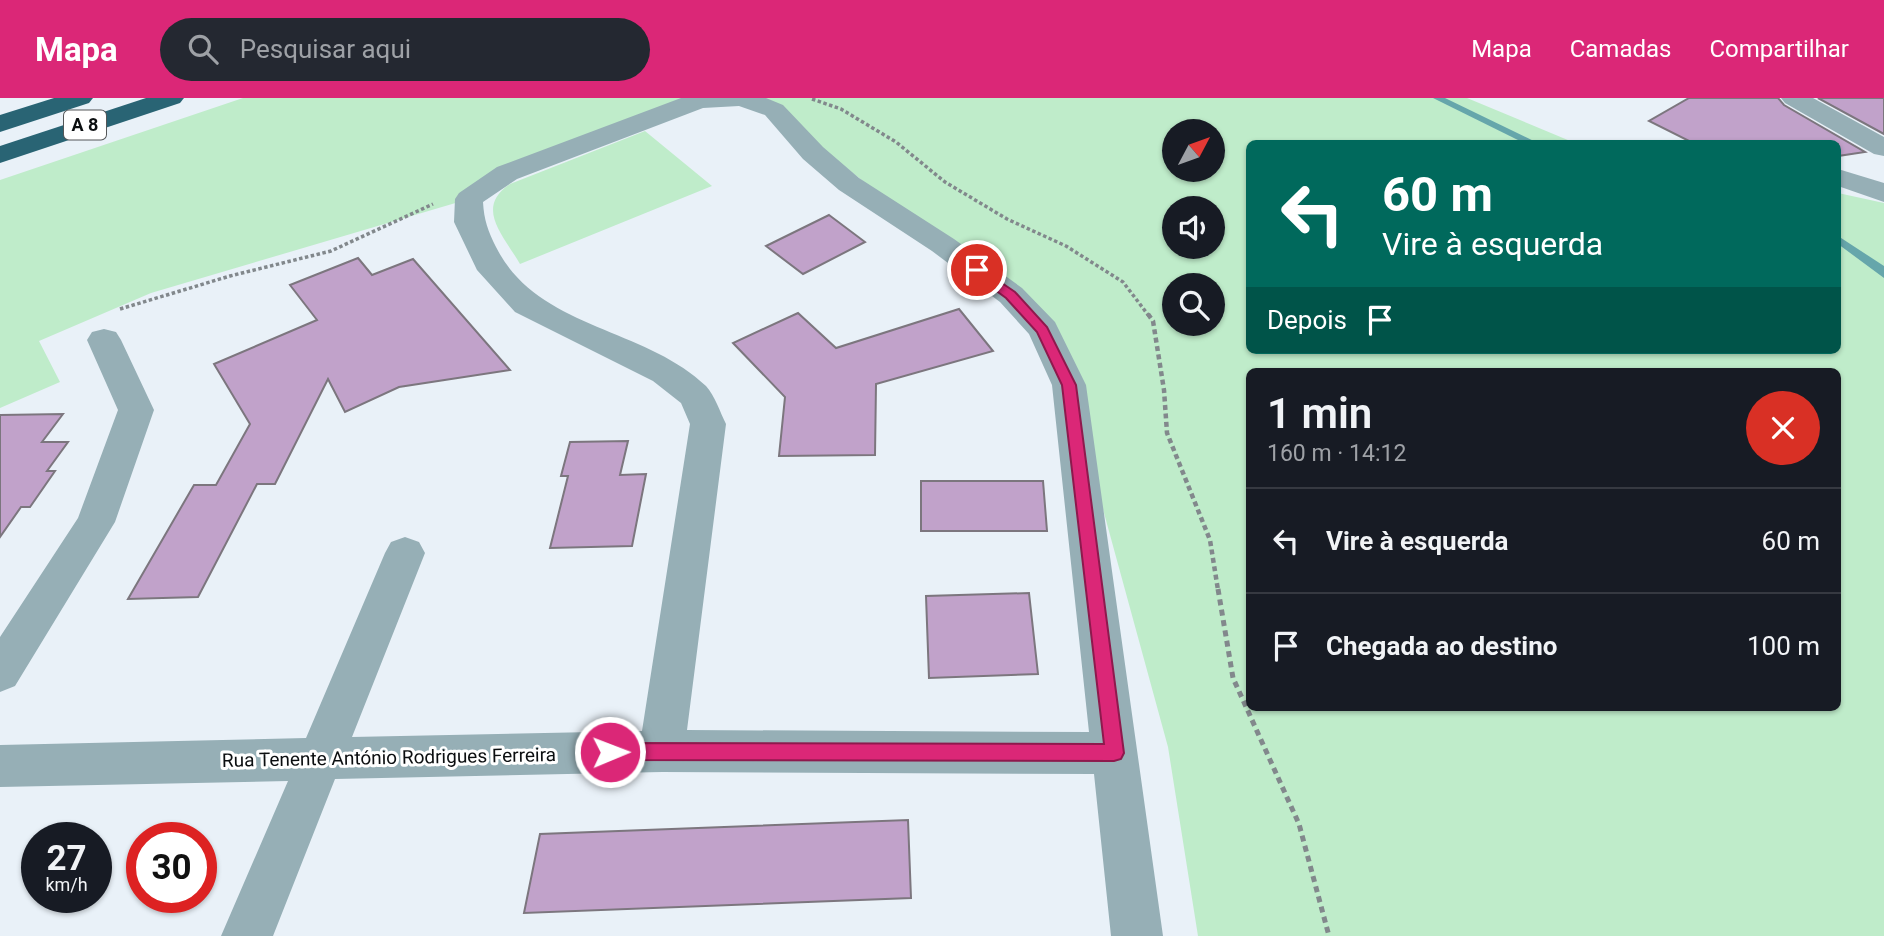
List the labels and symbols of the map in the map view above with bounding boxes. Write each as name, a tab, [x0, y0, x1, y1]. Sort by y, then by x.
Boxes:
road number: A 8	[64, 110, 106, 140]
north arrow	[1162, 119, 1225, 182]
pin	[947, 240, 1007, 300]
position arrow	[573, 715, 647, 789]
street label: Rua Tenente António Rodrigues Ferreira	[222, 743, 556, 772]
speed limit sign: 30	[126, 822, 217, 913]

